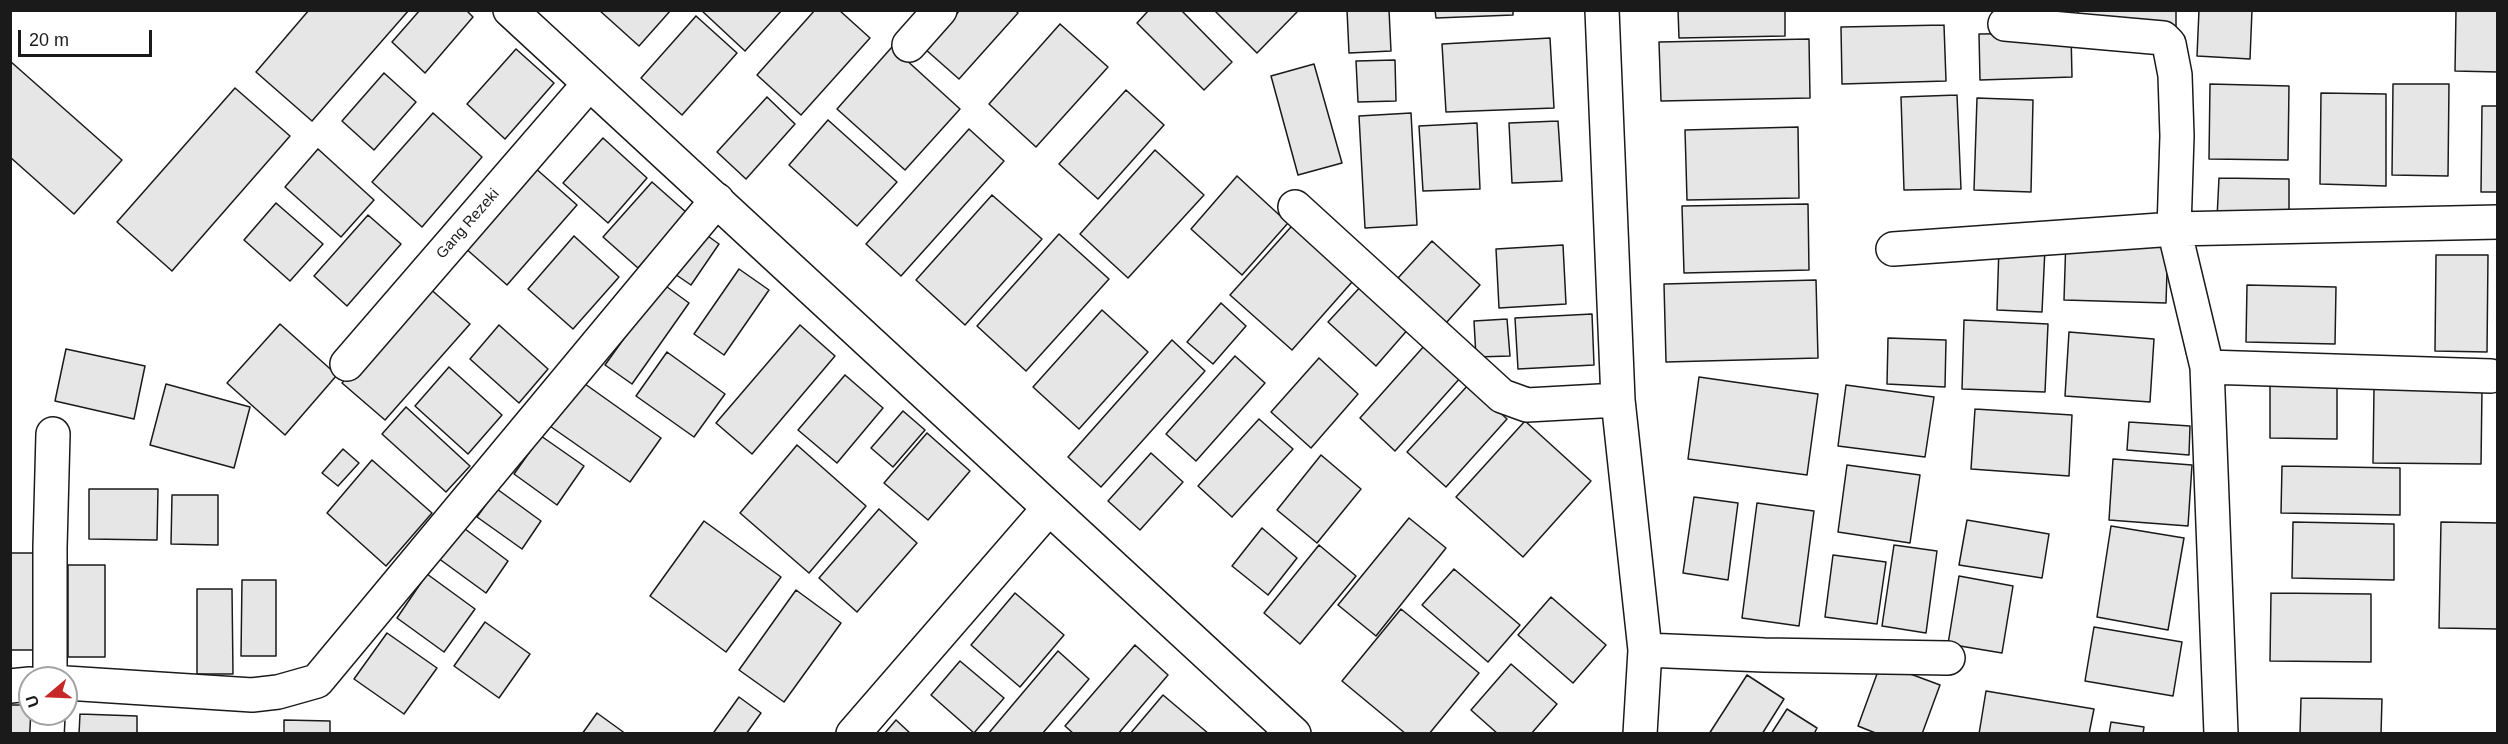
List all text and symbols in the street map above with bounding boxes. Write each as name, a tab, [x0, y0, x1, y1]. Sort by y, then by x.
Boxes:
scale bar	[21, 18, 154, 56]
text: 20 m	[29, 30, 69, 50]
street label: Gang Rezeki	[433, 185, 503, 263]
north arrow	[18, 666, 78, 726]
text: U	[22, 693, 42, 710]

